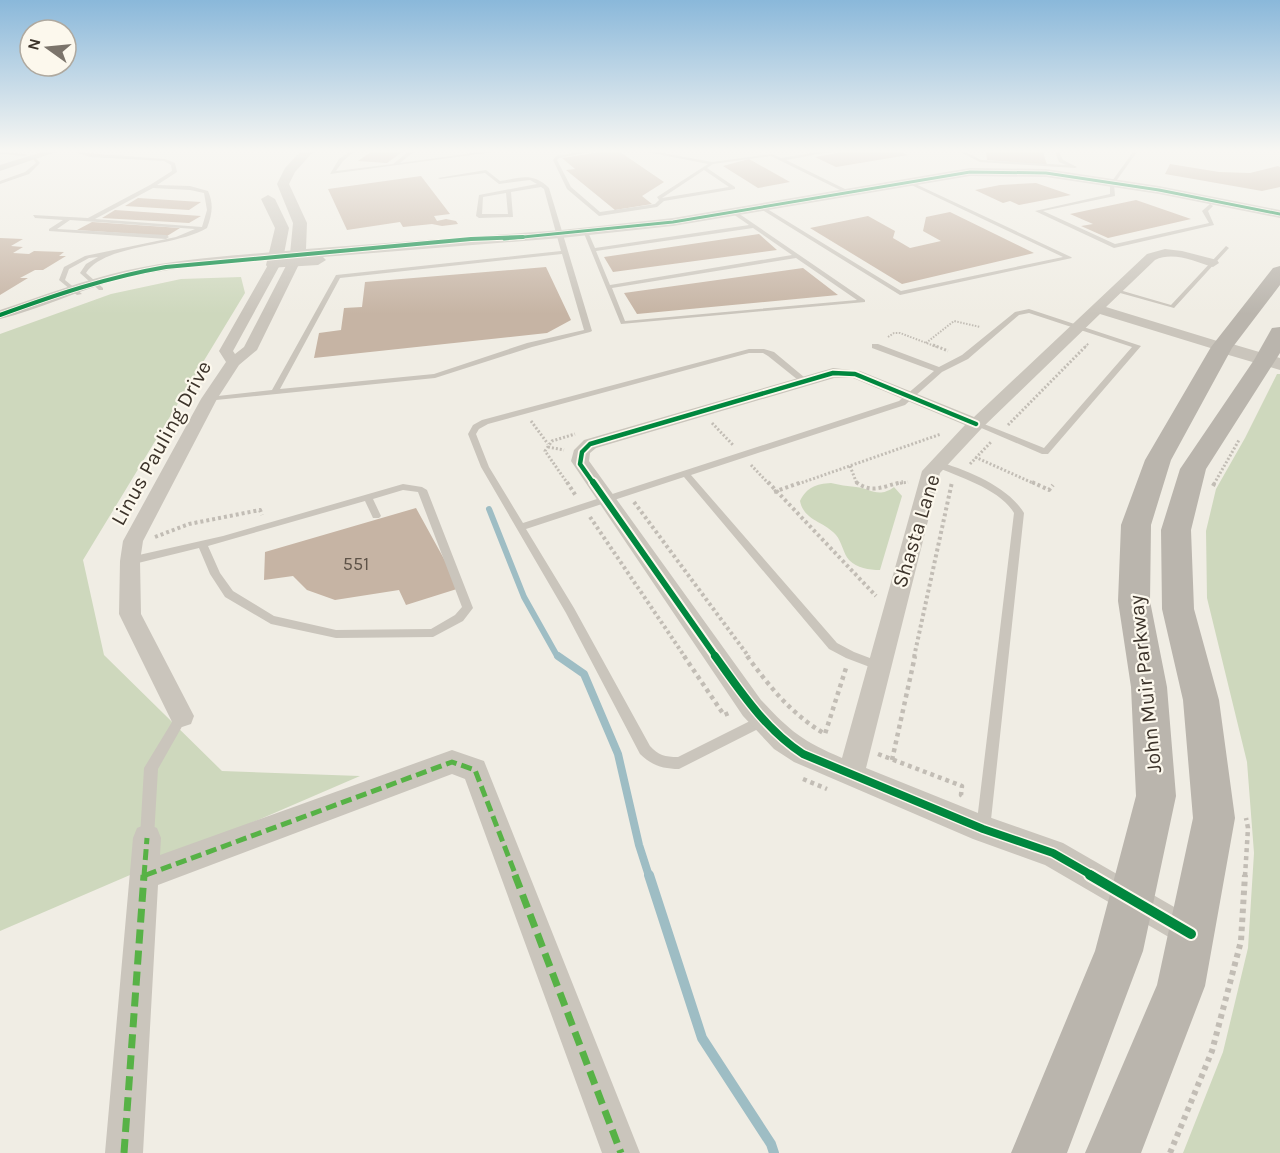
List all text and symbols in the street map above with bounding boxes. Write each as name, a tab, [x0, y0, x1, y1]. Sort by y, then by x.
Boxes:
north arrow	[18, 18, 78, 78]
text: N	[23, 36, 45, 52]
street label: Linus Pauling Drive	[106, 357, 216, 529]
street label: Shasta Lane	[887, 471, 945, 591]
house number: 551	[343, 553, 369, 575]
street label: John Muir Parkway	[1124, 594, 1166, 774]

